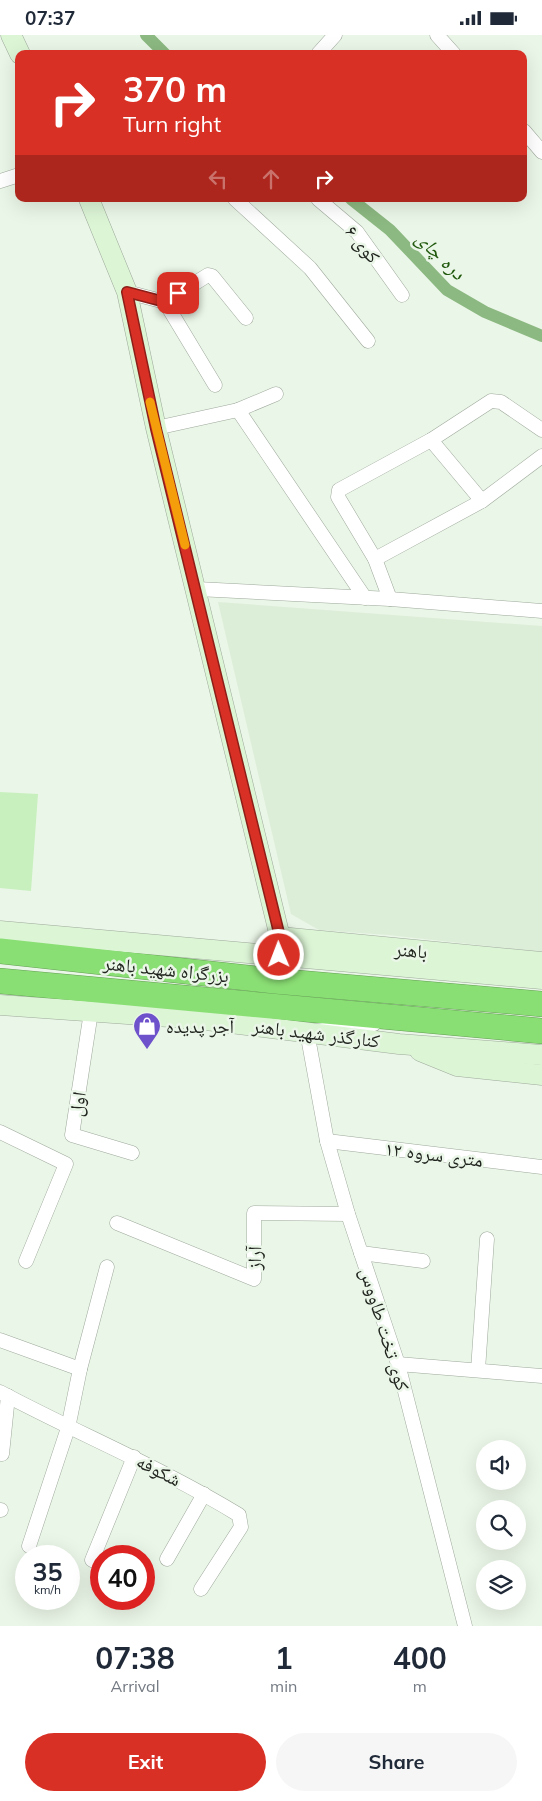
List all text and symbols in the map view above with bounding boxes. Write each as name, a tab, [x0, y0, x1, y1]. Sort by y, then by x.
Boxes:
text: 07:37	[25, 6, 75, 30]
text: 370 m	[123, 67, 227, 111]
icon: right	[40, 70, 105, 135]
text: Turn right	[123, 110, 221, 138]
icon: left	[204, 165, 232, 193]
icon: ahead	[257, 165, 285, 193]
icon: right	[310, 165, 338, 193]
street label: کوی ۶	[340, 220, 386, 268]
water label: دره چای	[410, 225, 472, 286]
pin	[157, 272, 199, 314]
icon: arrive	[164, 279, 192, 307]
position arrow	[252, 928, 304, 980]
street label: باهنر	[393, 937, 428, 963]
street label: بزرگراه شهید باهنر	[101, 950, 230, 988]
shop icon: آجر پدیده	[132, 1011, 162, 1050]
street label: کنارگذر شهید باهنر	[250, 1013, 381, 1053]
place label: آجر پدیده	[166, 1014, 235, 1038]
street label: اول	[63, 1090, 91, 1118]
street label: ۱۲ متری سروه	[384, 1136, 484, 1172]
street label: آراز	[242, 1245, 266, 1271]
street label: کوی تخت طاووس	[355, 1265, 415, 1394]
map controls	[476, 1440, 526, 1610]
button: sound	[476, 1440, 526, 1490]
street label: شکوفه	[133, 1449, 185, 1491]
button: search	[476, 1500, 526, 1550]
speed limit sign: 40	[90, 1545, 155, 1610]
text: 35	[32, 1556, 63, 1587]
button: layers	[476, 1560, 526, 1610]
text: km/h	[34, 1582, 61, 1597]
text: 07:38	[95, 1639, 175, 1677]
text: 1	[275, 1639, 293, 1677]
text: 400	[393, 1639, 447, 1677]
text: Arrival	[111, 1676, 160, 1696]
text: min	[270, 1676, 297, 1696]
text: m	[413, 1676, 427, 1696]
button: Exit	[25, 1733, 266, 1791]
button: Share	[276, 1733, 517, 1791]

